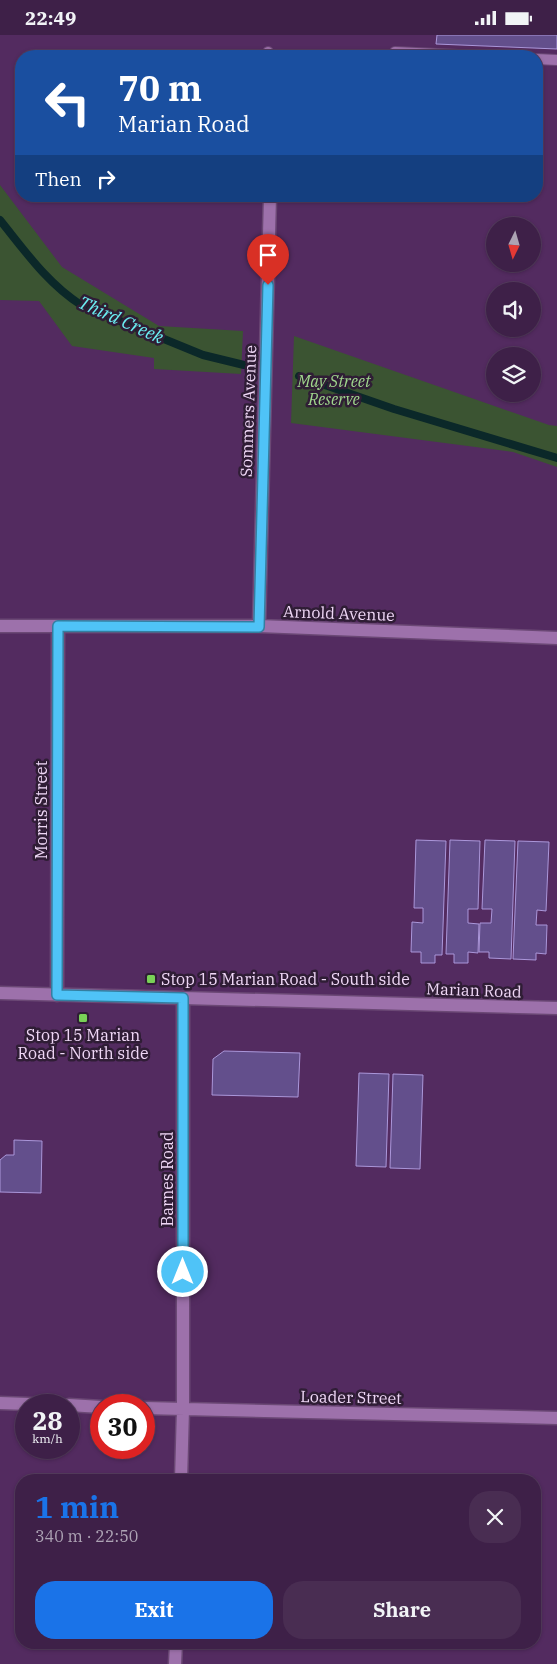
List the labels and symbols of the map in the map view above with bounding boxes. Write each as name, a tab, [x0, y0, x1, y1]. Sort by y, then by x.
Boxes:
north arrow	[486, 217, 541, 273]
pin	[247, 234, 289, 285]
water label: Third Creek	[75, 290, 168, 349]
street label: Sommers Avenue	[236, 345, 260, 477]
park label: May Street Reserve	[296, 371, 372, 409]
street label: Arnold Avenue	[283, 601, 395, 625]
street label: Morris Street	[31, 760, 51, 859]
place label: Stop 15 Marian Road - South side	[161, 969, 410, 989]
marker: Stop 15 Marian Road - South side	[145, 973, 157, 985]
street label: Marian Road	[426, 978, 522, 1002]
marker: Stop 15 Marian Road - North side	[77, 1012, 89, 1024]
place label: Stop 15 Marian Road - North side	[17, 1025, 149, 1063]
street label: Barnes Road	[157, 1131, 177, 1227]
position arrow	[156, 1245, 208, 1297]
street label: Loader Street	[300, 1386, 402, 1408]
speed limit sign: 30	[90, 1394, 155, 1459]

